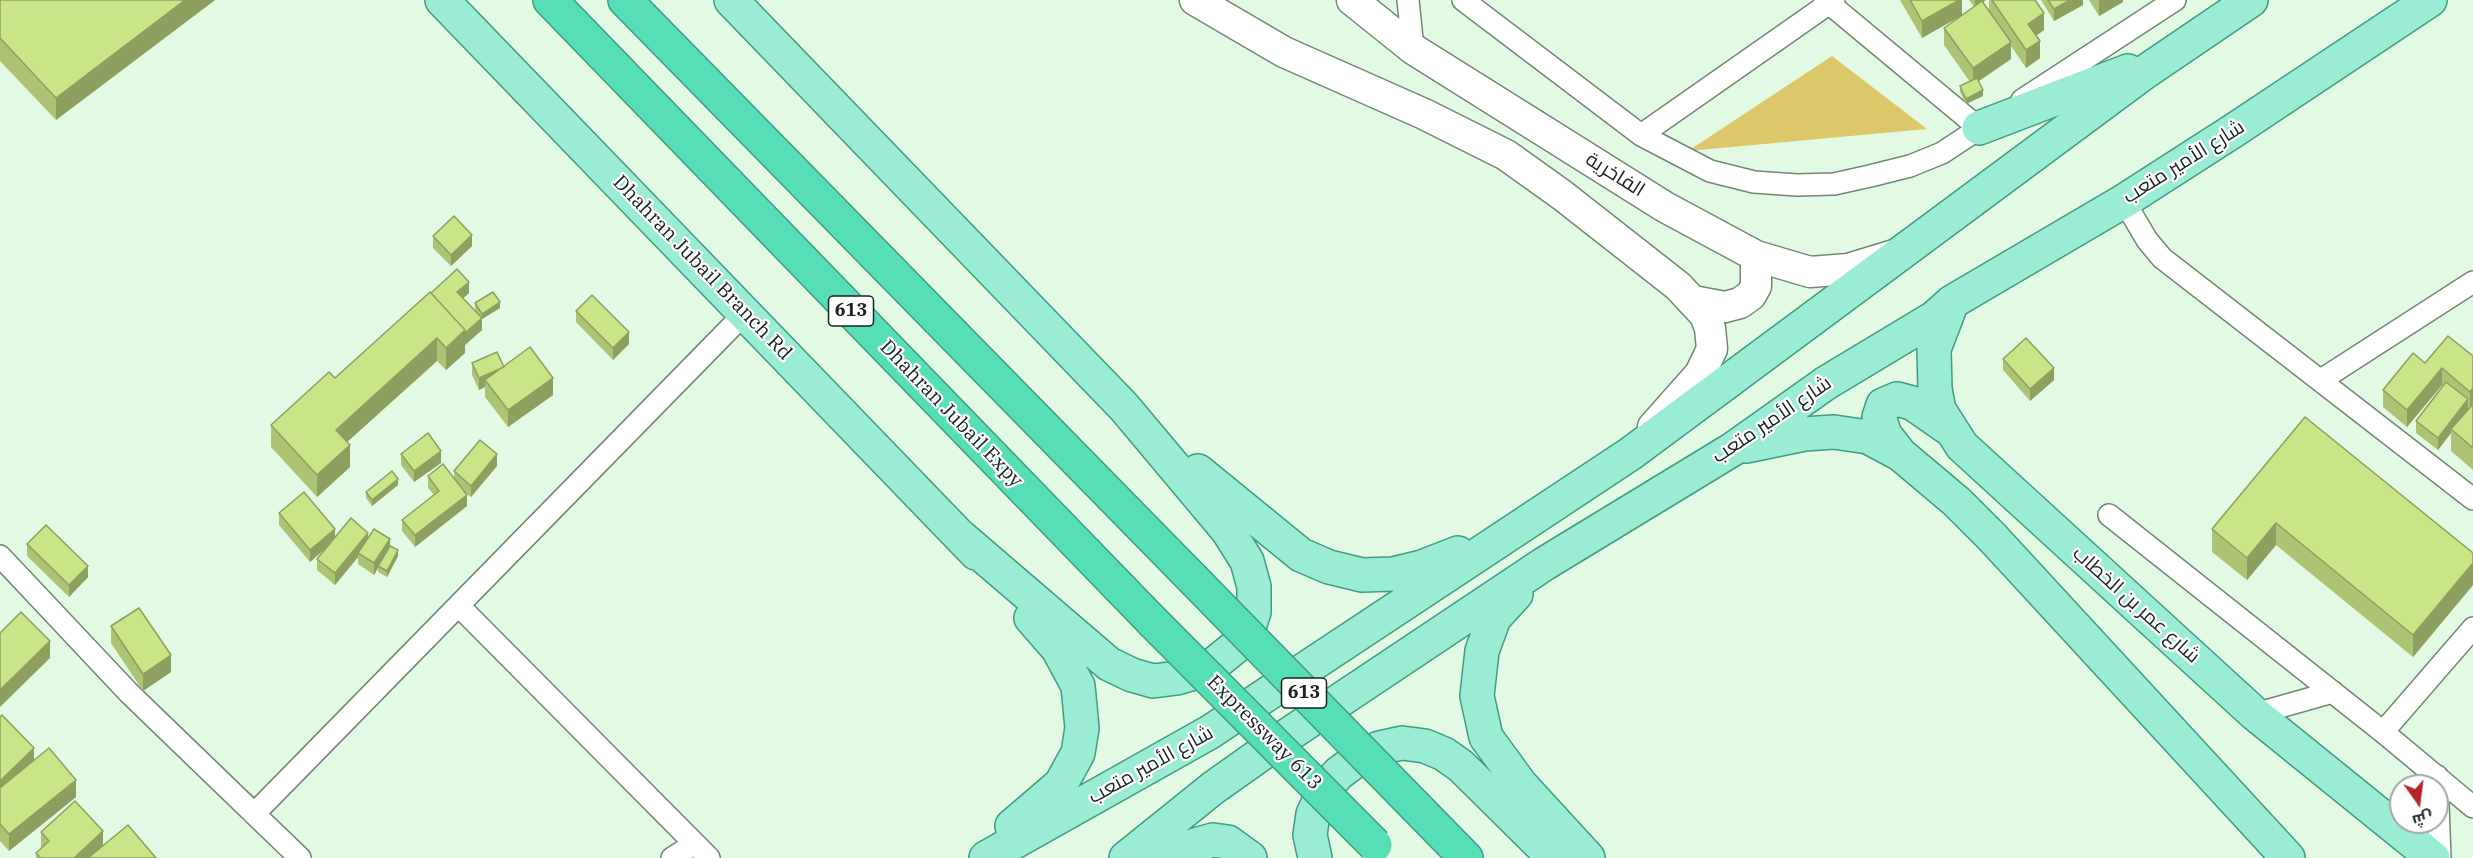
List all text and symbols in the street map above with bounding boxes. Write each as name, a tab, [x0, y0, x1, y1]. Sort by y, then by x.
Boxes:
street label: شارع الأمير متعب	[2119, 115, 2249, 209]
street label: الفاخرية	[1581, 148, 1649, 202]
street label: Dhahran Jubail Branch Rd	[607, 171, 797, 365]
road number: 613	[828, 296, 874, 326]
street label: Dhahran Jubail Expy	[874, 335, 1028, 493]
street label: شارع الأمير متعب	[1708, 371, 1836, 469]
street label: شارع عمر بن الخطاب	[2067, 542, 2205, 668]
street label: Expressway 613	[1202, 671, 1326, 795]
road number: 613	[1282, 678, 1326, 708]
street label: شارع الأمير متعب	[1084, 721, 1218, 809]
north arrow	[2389, 774, 2449, 834]
text: ش	[2410, 807, 2435, 832]

